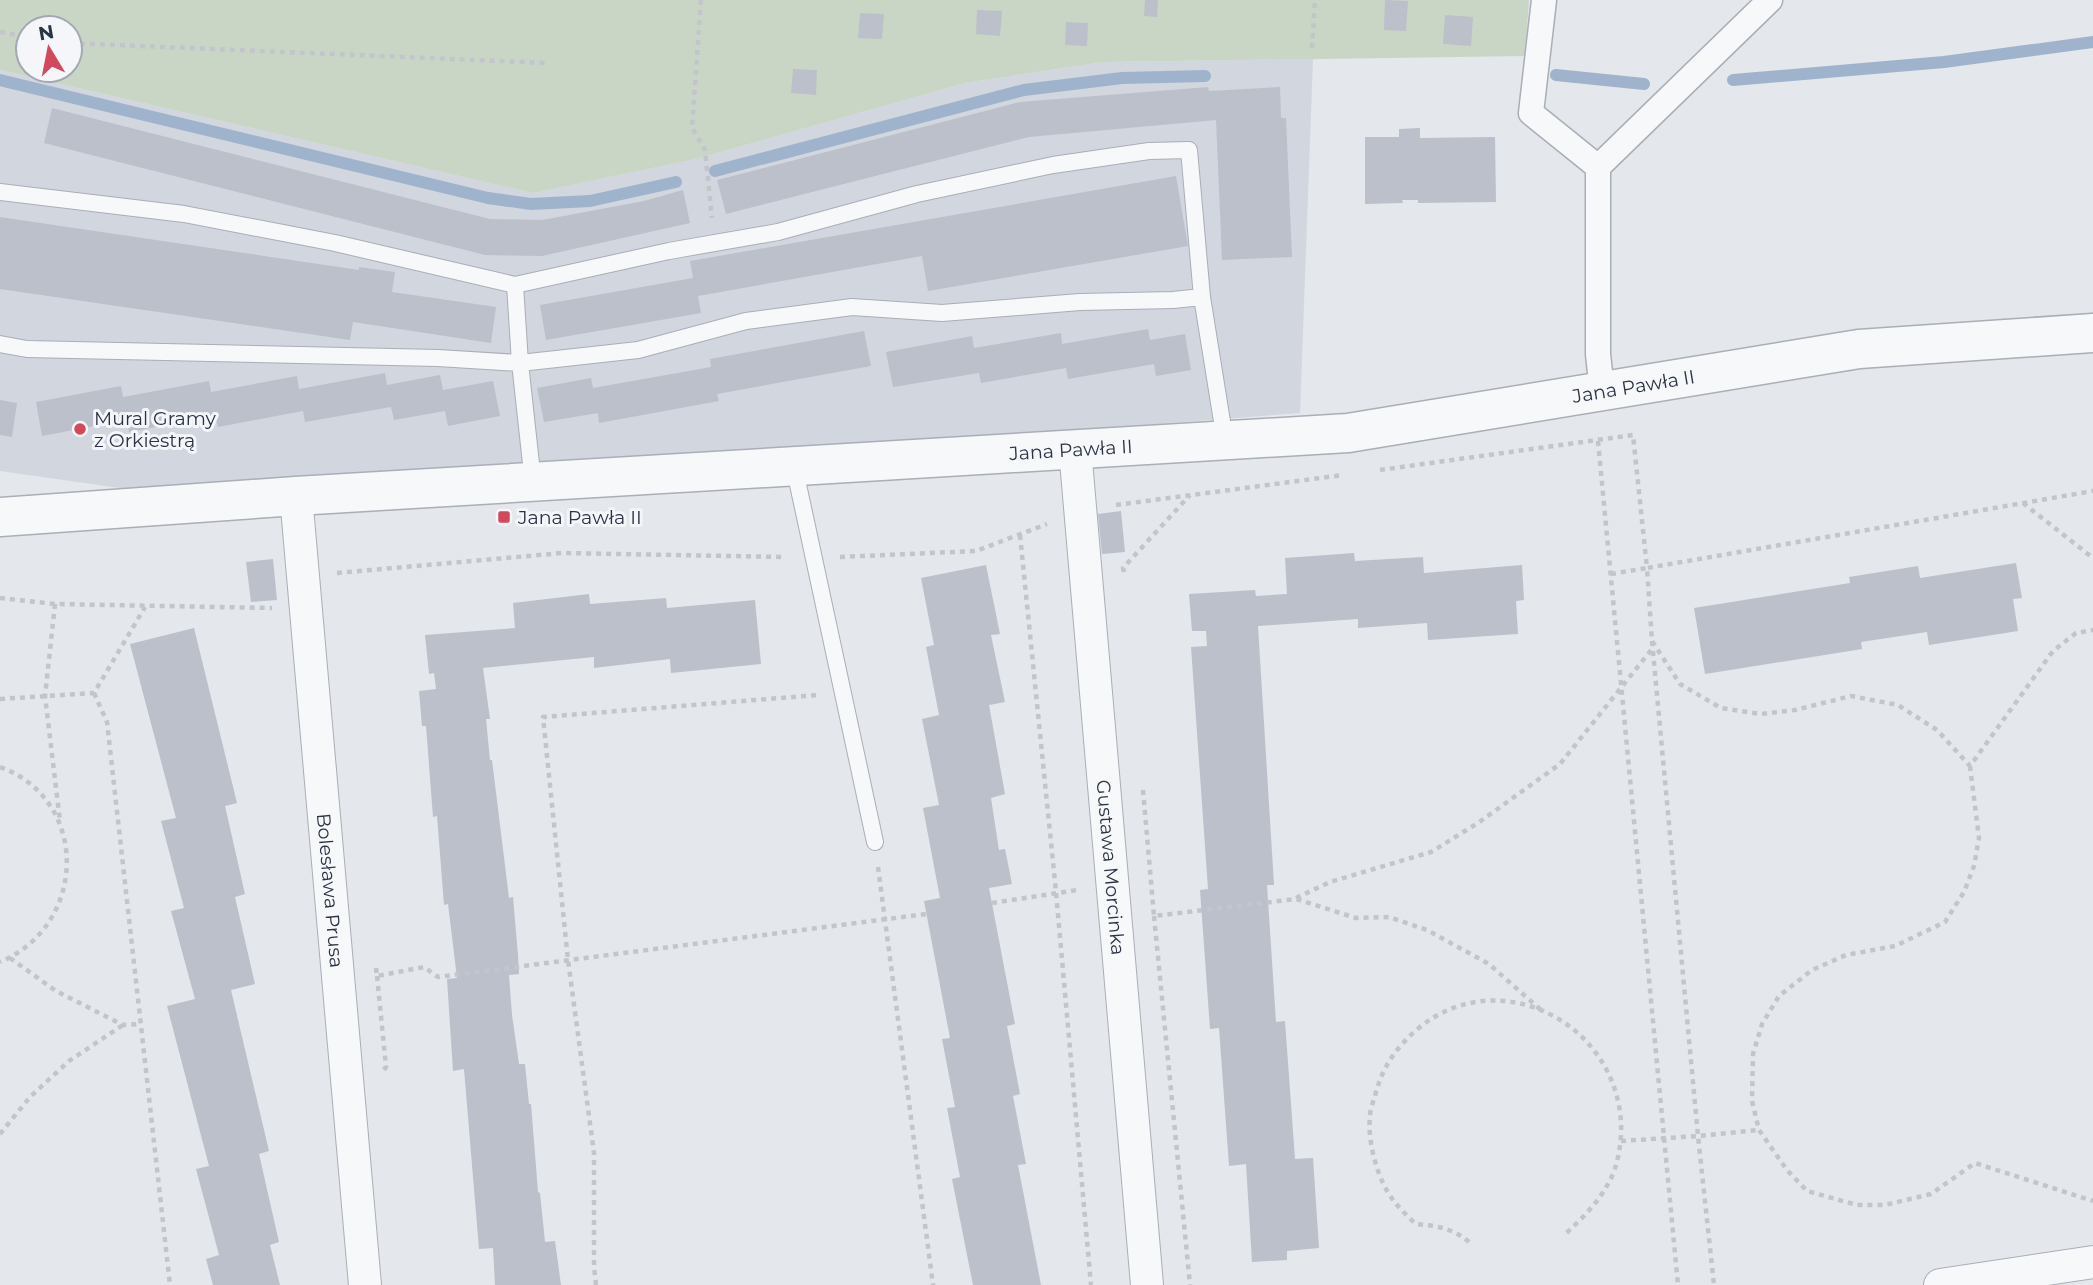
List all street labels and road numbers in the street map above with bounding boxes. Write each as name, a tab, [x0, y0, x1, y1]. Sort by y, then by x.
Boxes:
street label: Jana Pawła II	[1570, 365, 1697, 408]
street label: Jana Pawła II	[1007, 435, 1133, 465]
street label: Gustawa Morcinka	[1092, 779, 1130, 956]
street label: Bolesława Prusa	[312, 812, 348, 969]

